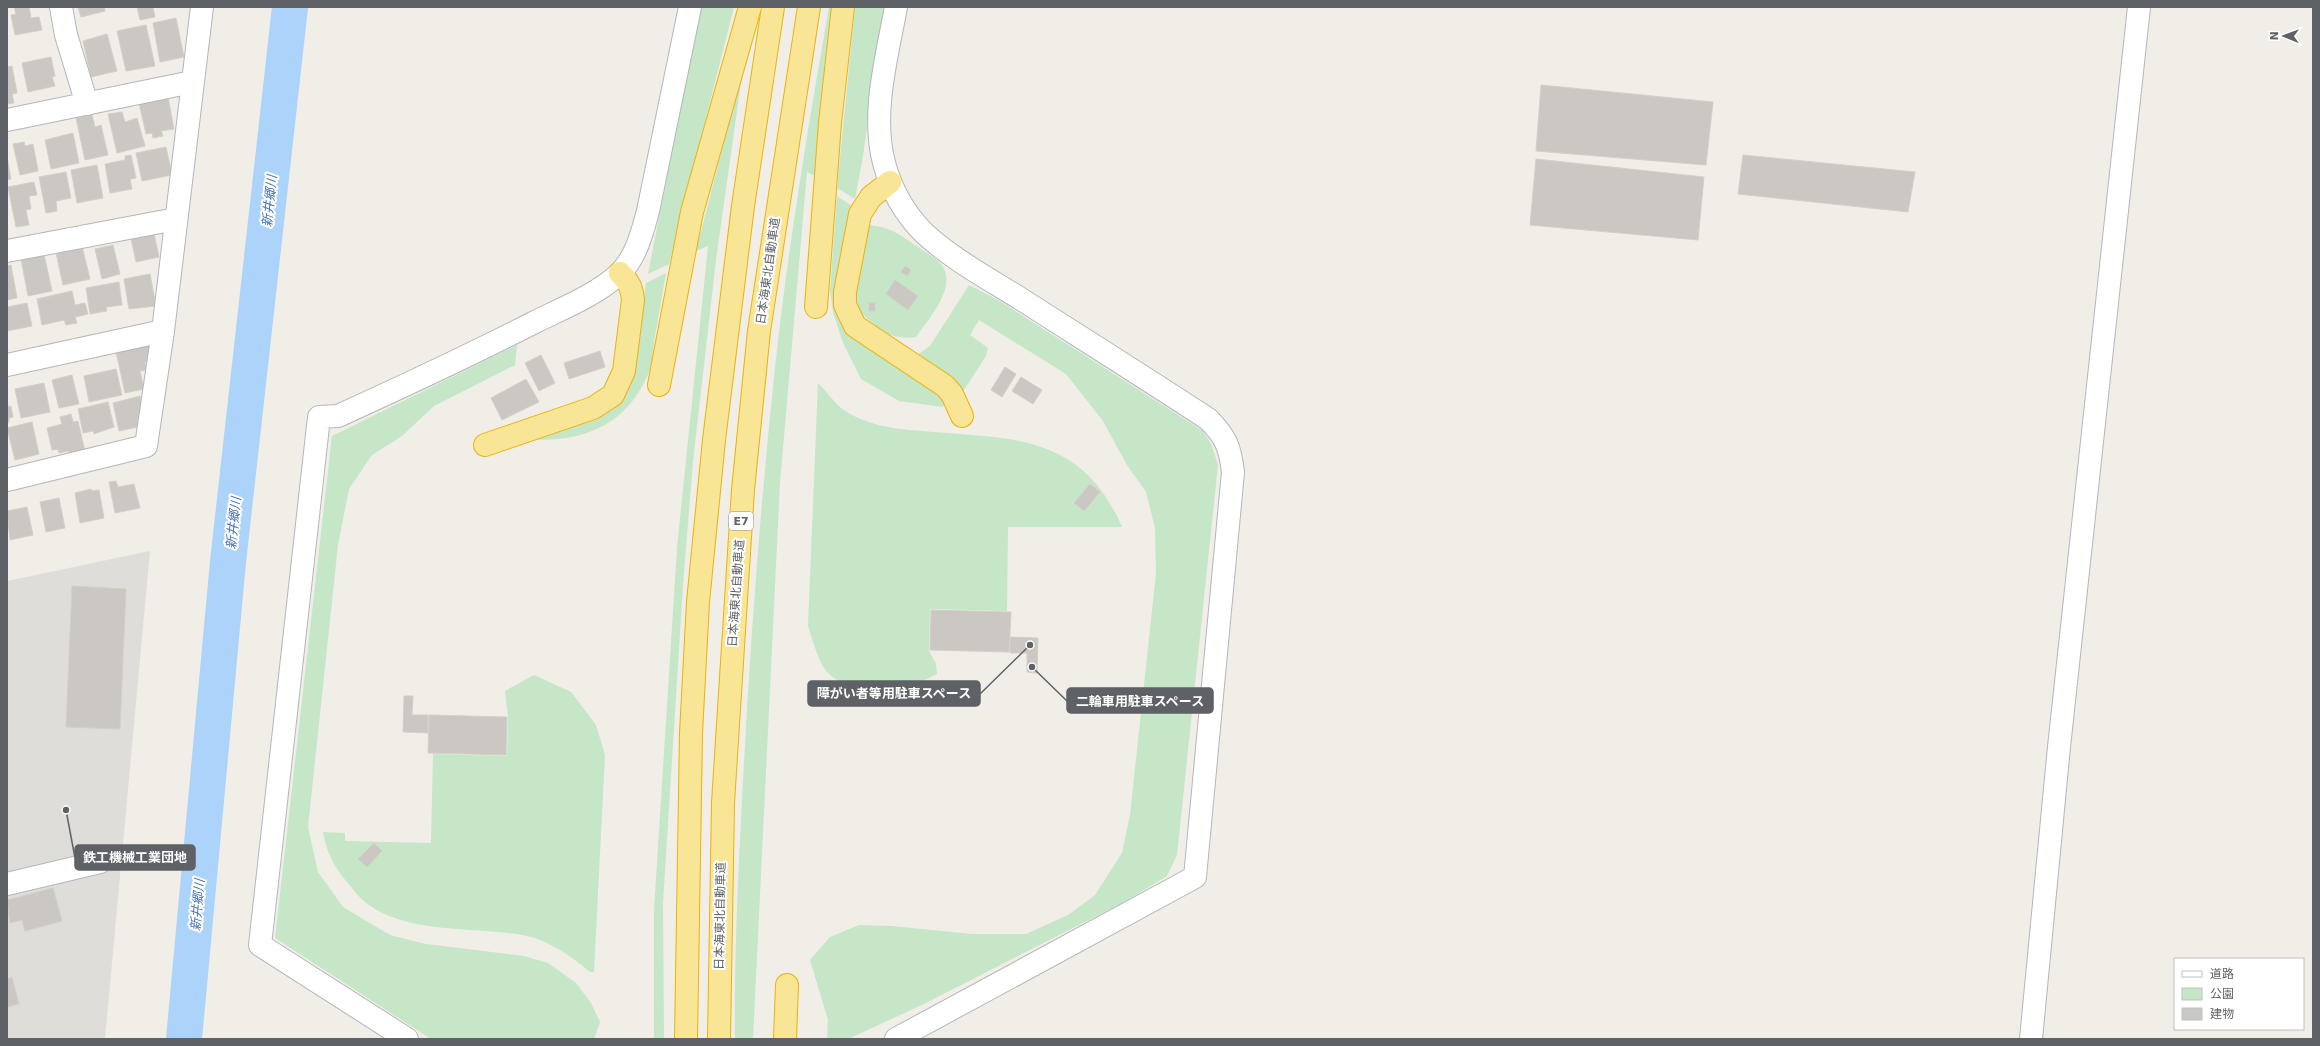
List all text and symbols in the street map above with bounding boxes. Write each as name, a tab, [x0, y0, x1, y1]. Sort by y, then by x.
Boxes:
north arrow	[2264, 16, 2304, 56]
text: N	[2268, 31, 2281, 41]
water label: 新井郷川	[259, 172, 280, 228]
street label: 日本海東北自動車道	[754, 217, 782, 325]
water label: 新井郷川	[223, 494, 244, 550]
road number: E7	[729, 512, 753, 530]
street label: 日本海東北自動車道	[725, 539, 747, 647]
callout: 障がい者等用駐車スペース	[808, 681, 980, 706]
text: 障がい者等用駐車スペース	[817, 686, 971, 701]
callout: 二輪車用駐車スペース	[1067, 688, 1213, 713]
text: 二輪車用駐車スペース	[1076, 694, 1204, 709]
callout: 鉄工機械工業団地	[75, 845, 195, 870]
text: 鉄工機械工業団地	[83, 850, 187, 865]
street label: 日本海東北自動車道	[712, 862, 728, 970]
water label: 新井郷川	[188, 877, 207, 932]
legend	[2174, 958, 2304, 1030]
text: 道路	[2210, 967, 2234, 981]
text: 公園	[2210, 987, 2234, 1001]
text: 建物	[2210, 1007, 2234, 1021]

